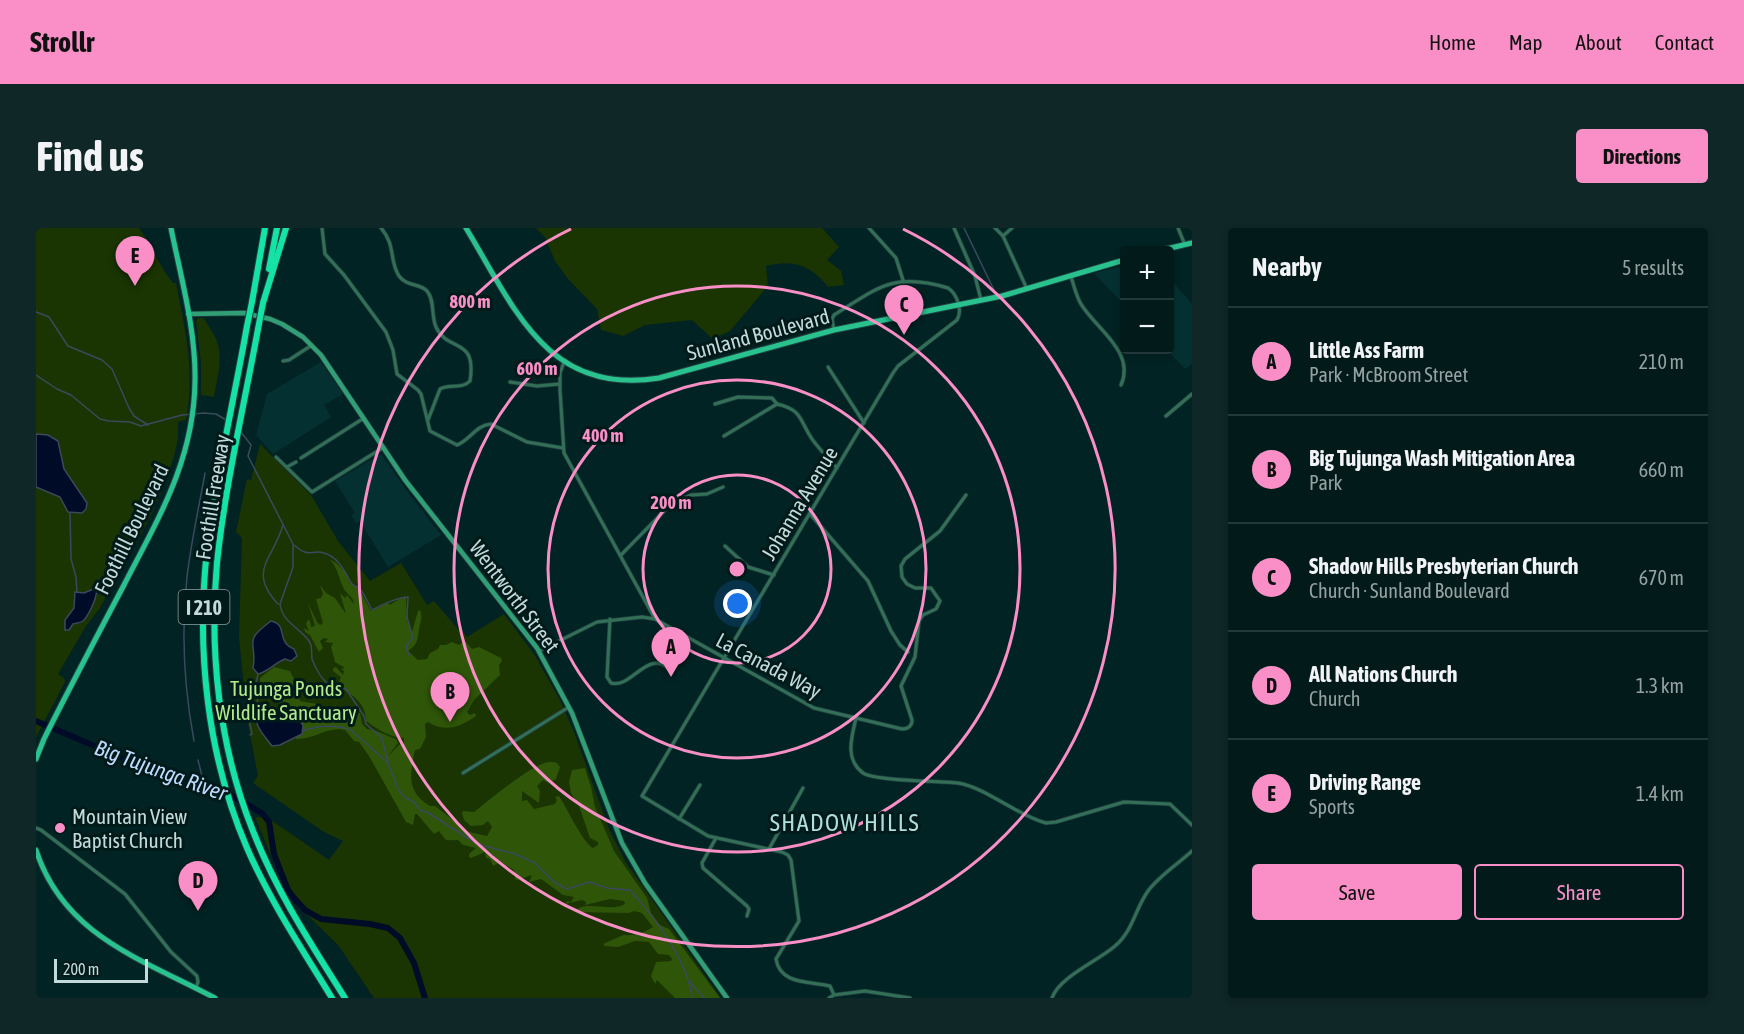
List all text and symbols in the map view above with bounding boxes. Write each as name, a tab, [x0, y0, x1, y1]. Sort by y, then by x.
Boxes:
text: Strollr	[30, 26, 94, 58]
text: Home	[1429, 30, 1476, 54]
text: Map	[1509, 30, 1543, 54]
text: About	[1576, 30, 1622, 54]
text: Contact	[1655, 30, 1714, 54]
button: Directions	[1576, 129, 1708, 183]
text: Find us	[36, 132, 144, 180]
pin: E	[116, 236, 154, 286]
map controls	[1120, 246, 1174, 354]
button: +	[1120, 246, 1174, 300]
text: Nearby	[1252, 252, 1322, 282]
text: 5 results	[1622, 256, 1684, 279]
pin: C	[884, 285, 924, 335]
text: 800 m	[450, 291, 490, 312]
button: −	[1120, 300, 1174, 354]
street label: Sunland Boulevard	[684, 303, 832, 365]
text: Little Ass Farm	[1309, 337, 1424, 363]
text: A	[1267, 350, 1276, 373]
text: 210 m	[1639, 350, 1684, 373]
text: 600 m	[517, 358, 557, 379]
text: Park · McBroom Street	[1309, 363, 1468, 386]
text: 400 m	[582, 425, 623, 446]
street label: Foothill Freeway	[190, 432, 234, 561]
street label: Johanna Avenue	[756, 442, 842, 564]
text: Big Tujunga Wash Mitigation Area	[1309, 445, 1575, 471]
text: B	[1267, 458, 1276, 481]
text: 660 m	[1639, 458, 1684, 481]
street label: Foothill Boulevard	[89, 460, 173, 598]
text: Park	[1309, 471, 1342, 494]
text: 200 m	[651, 492, 691, 513]
street label: Wentworth Street	[465, 535, 565, 657]
text: Shadow Hills Presbyterian Church	[1309, 553, 1578, 579]
centre of rings	[727, 559, 747, 579]
text: C	[1267, 566, 1276, 589]
text: 670 m	[1639, 566, 1684, 589]
text: Church · Sunland Boulevard	[1309, 579, 1510, 602]
your location	[723, 589, 752, 618]
road number: I 210	[178, 590, 230, 624]
street label: La Canada Way	[712, 627, 826, 703]
pin: A	[652, 628, 690, 677]
text: All Nations Church	[1309, 661, 1457, 687]
pin: B	[430, 672, 470, 722]
text: D	[1266, 674, 1277, 697]
text: 1.3 km	[1636, 674, 1684, 697]
park label: Tujunga Ponds Wildlife Sanctuary	[215, 676, 357, 724]
text: Church	[1309, 687, 1360, 710]
water label: Big Tujunga River	[91, 734, 232, 806]
text: Driving Range	[1309, 769, 1421, 795]
text: E	[1267, 782, 1276, 805]
text: 1.4 km	[1636, 782, 1684, 805]
text: Sports	[1309, 795, 1355, 818]
place label: Mountain View Baptist Church	[72, 804, 187, 852]
district label: SHADOW HILLS	[770, 809, 920, 836]
marker: Mountain View Baptist Church	[53, 821, 67, 835]
pin: D	[178, 862, 218, 911]
button: Save	[1252, 864, 1462, 920]
button: Share	[1474, 864, 1684, 920]
scale bar	[54, 956, 148, 984]
text: 200 m	[63, 960, 99, 978]

